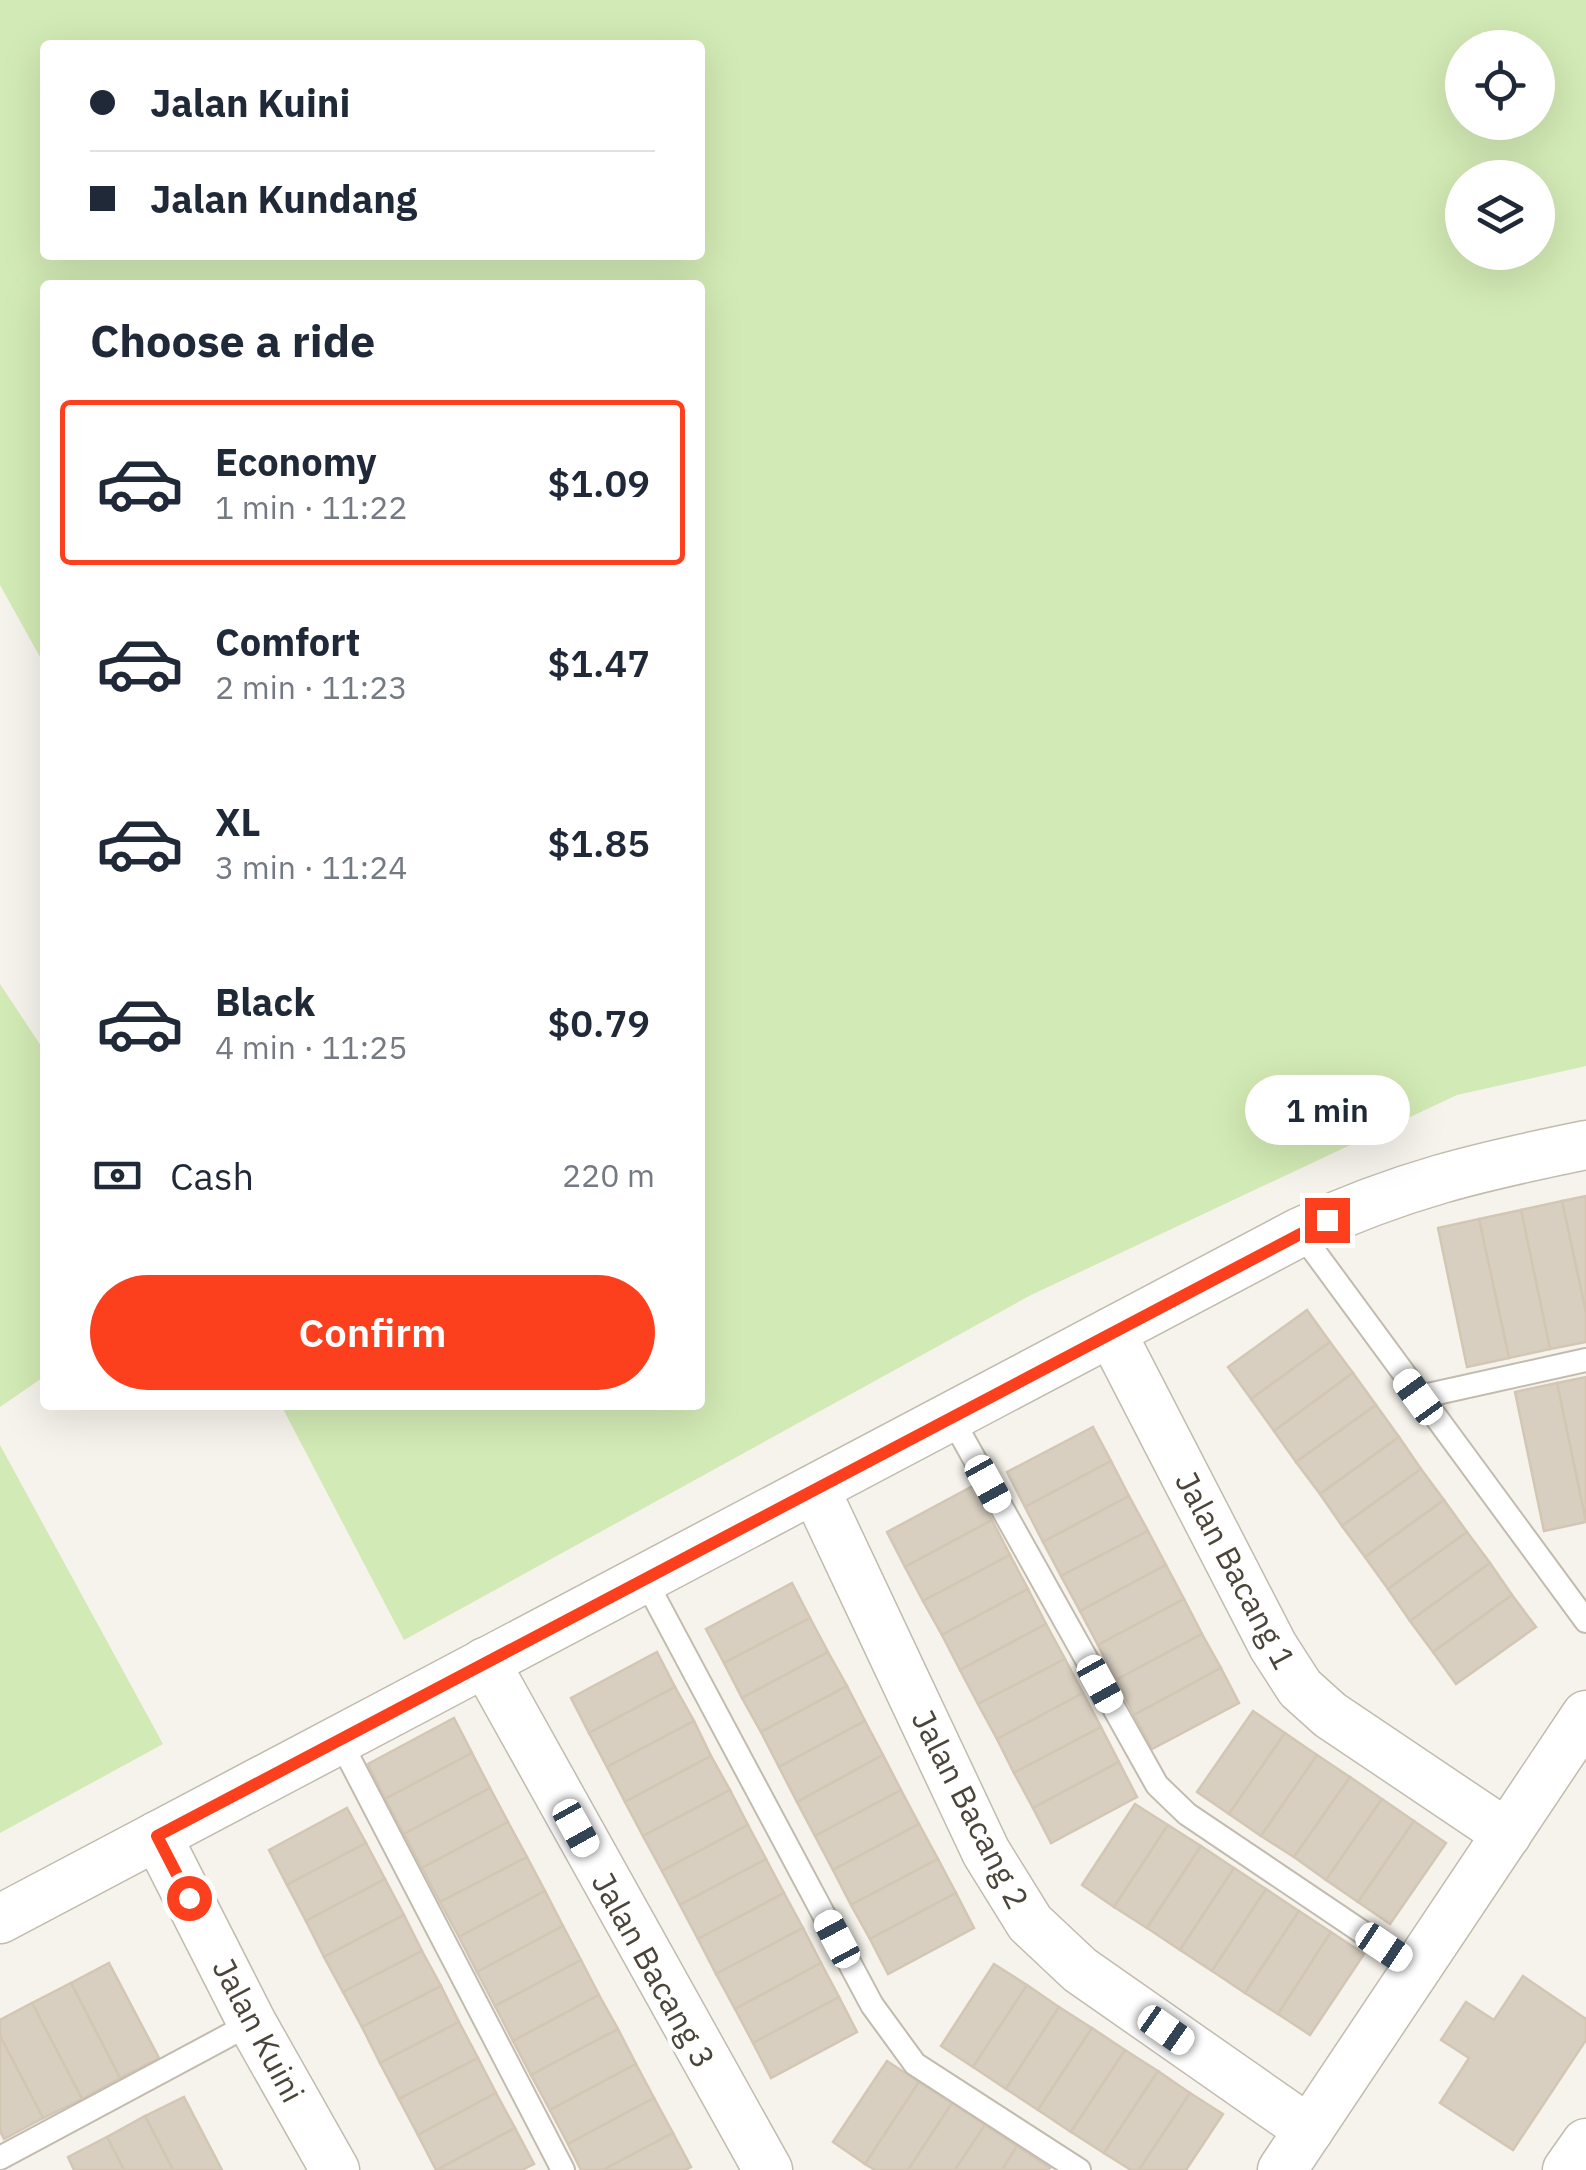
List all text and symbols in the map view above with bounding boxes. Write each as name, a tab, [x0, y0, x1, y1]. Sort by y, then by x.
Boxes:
map controls	[1445, 30, 1555, 270]
button: locate	[1445, 30, 1555, 140]
text: Jalan Kuini	[150, 78, 350, 127]
button: layers	[1445, 160, 1555, 270]
text: Jalan Kundang	[150, 174, 417, 223]
text: Choose a ride	[90, 311, 375, 369]
text: Economy	[215, 437, 377, 486]
icon: car	[95, 438, 185, 528]
text: $1.09	[547, 458, 650, 507]
text: 1 min · 11:22	[215, 486, 408, 528]
text: Comfort	[215, 617, 360, 666]
icon: car	[95, 618, 185, 708]
text: $1.47	[547, 638, 650, 687]
text: 2 min · 11:23	[215, 666, 408, 708]
text: XL	[215, 797, 261, 846]
icon: car	[95, 798, 185, 888]
text: $1.85	[547, 818, 650, 867]
text: 3 min · 11:24	[215, 846, 408, 888]
text: Black	[215, 977, 315, 1026]
icon: car	[95, 978, 185, 1068]
text: $0.79	[547, 998, 650, 1047]
text: 4 min · 11:25	[215, 1026, 408, 1068]
callout: 1 min	[1244, 1075, 1410, 1145]
text: 1 min	[1286, 1089, 1369, 1131]
icon: cash	[90, 1148, 145, 1203]
text: Cash	[170, 1151, 254, 1200]
text: 220 m	[562, 1154, 655, 1196]
route end	[1305, 1198, 1350, 1243]
button: Confirm	[90, 1275, 655, 1390]
car	[1388, 1364, 1448, 1430]
car	[960, 1450, 1016, 1518]
street label: Jalan Bacang 1	[1166, 1464, 1306, 1676]
car	[1072, 1650, 1128, 1718]
street label: Jalan Bacang 2	[903, 1702, 1039, 1916]
car	[548, 1794, 604, 1862]
street label: Jalan Bacang 3	[583, 1865, 725, 2075]
route start	[167, 1876, 212, 1921]
car	[810, 1905, 864, 1973]
car	[1351, 1918, 1417, 1976]
street label: Jalan Kuini	[204, 1951, 314, 2109]
car	[1133, 2001, 1199, 2059]

